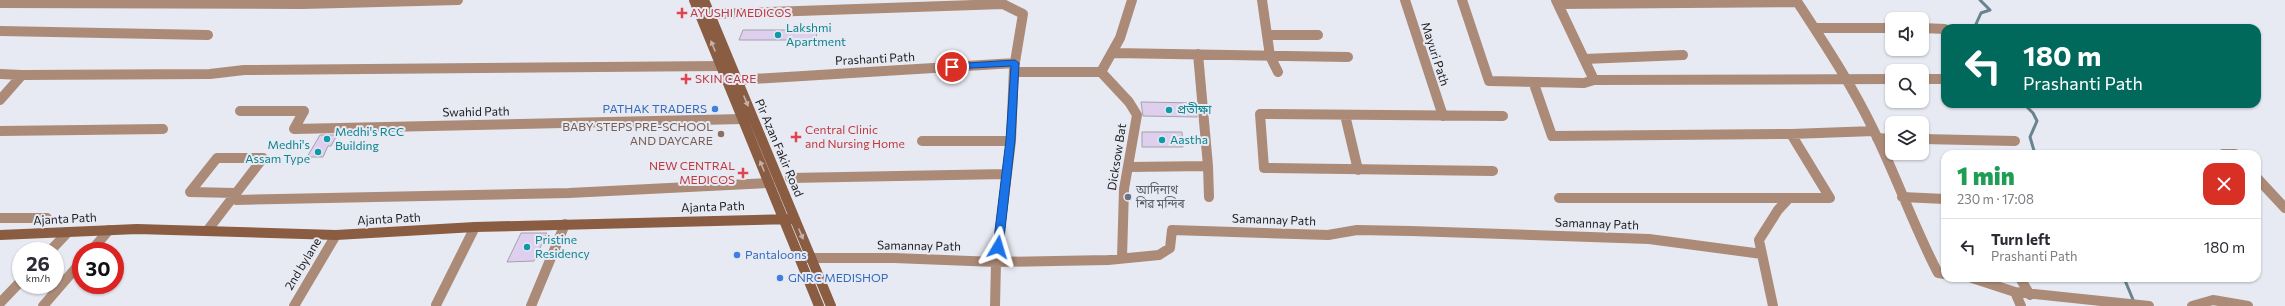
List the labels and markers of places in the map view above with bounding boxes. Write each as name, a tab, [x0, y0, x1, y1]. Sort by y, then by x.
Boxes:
place label: AYUSHI MEDICOS	[690, 5, 791, 19]
marker: AYUSHI MEDICOS	[677, 8, 687, 18]
place label: Lakshmi Apartment	[786, 20, 846, 48]
marker: Lakshmi Apartment	[773, 30, 783, 40]
pin	[935, 50, 969, 84]
place label: SKIN CARE	[695, 71, 756, 85]
marker: SKIN CARE	[680, 73, 692, 85]
place label: PATHAK TRADERS	[603, 101, 707, 115]
place label: প্রতীক্ষা	[1177, 102, 1212, 116]
marker: PATHAK TRADERS	[710, 104, 720, 114]
marker: প্রতীক্ষা	[1164, 105, 1174, 115]
place label: BABY STEPS PRE-SCHOOL AND DAYCARE	[562, 119, 713, 147]
place label: Central Clinic and Nursing Home	[805, 122, 905, 150]
place label: Medhi's RCC Building	[335, 124, 404, 152]
marker: BABY STEPS PRE-SCHOOL AND DAYCARE	[716, 129, 726, 139]
marker: Central Clinic and Nursing Home	[790, 131, 802, 143]
place label: Aastha	[1170, 132, 1208, 146]
marker: Medhi's RCC Building	[322, 134, 332, 144]
marker: Aastha	[1157, 135, 1167, 145]
place label: Medhi's Assam Type	[245, 137, 310, 165]
marker: Medhi's Assam Type	[313, 147, 323, 157]
place label: NEW CENTRAL MEDICOS	[649, 158, 735, 186]
marker: NEW CENTRAL MEDICOS	[738, 168, 748, 178]
place label: আদিনাথ শিৱ মন্দিৰ	[1135, 182, 1186, 210]
marker: আদিনাথ শিৱ মন্দিৰ	[1123, 192, 1133, 202]
place label: Pristine Residency	[535, 232, 590, 260]
marker: Pristine Residency	[522, 242, 532, 252]
place label: Pantaloons	[745, 247, 807, 261]
marker: Pantaloons	[732, 250, 742, 260]
place label: GNRC MEDISHOP	[788, 270, 889, 284]
marker: GNRC MEDISHOP	[775, 273, 785, 283]

